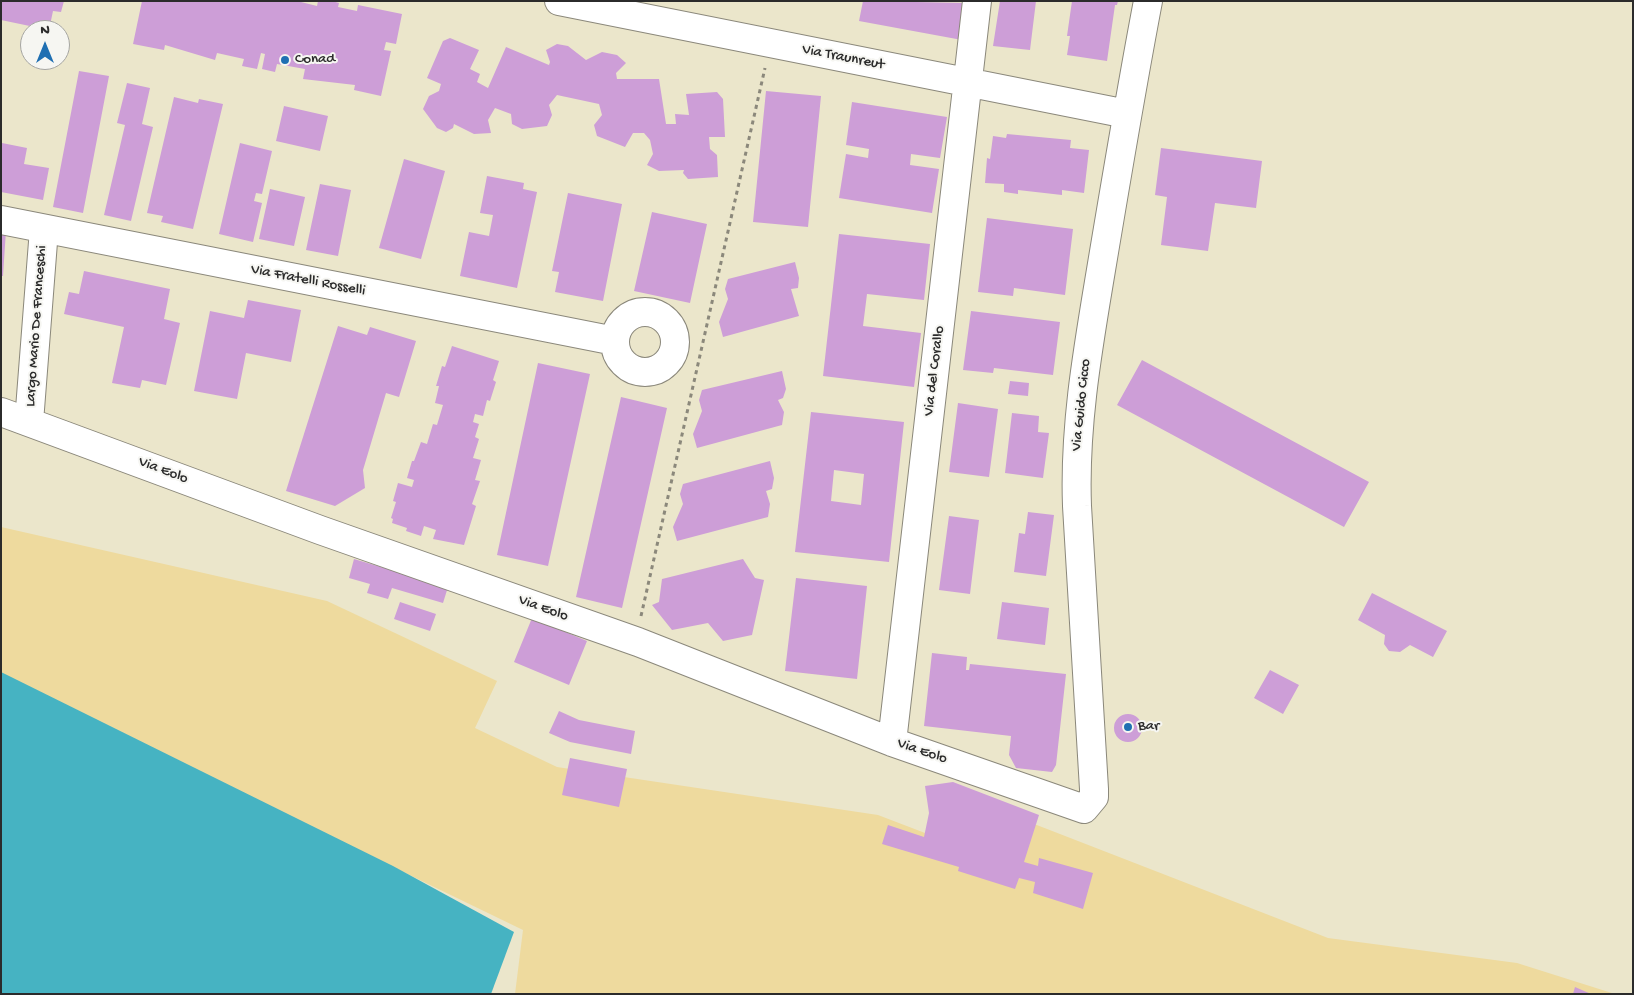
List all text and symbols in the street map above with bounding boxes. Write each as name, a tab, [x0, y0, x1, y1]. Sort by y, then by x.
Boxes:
north arrow	[20, 20, 70, 70]
text: N	[40, 22, 50, 39]
street label: Via Traunreut	[800, 41, 886, 75]
place label: Conad	[295, 51, 335, 69]
marker: Conad	[279, 54, 291, 66]
street label: Largo Mario De Franceschi	[22, 245, 52, 407]
street label: Via Fratelli Rosselli	[249, 261, 367, 301]
street label: Via del Corallo	[921, 325, 949, 417]
street label: Via Guido Cicco	[1068, 358, 1096, 452]
street label: Via Eolo	[136, 453, 190, 489]
street label: Via Eolo	[516, 592, 570, 626]
place label: Bar	[1138, 718, 1159, 736]
marker: Bar	[1122, 721, 1134, 733]
street label: Via Eolo	[895, 735, 949, 769]

